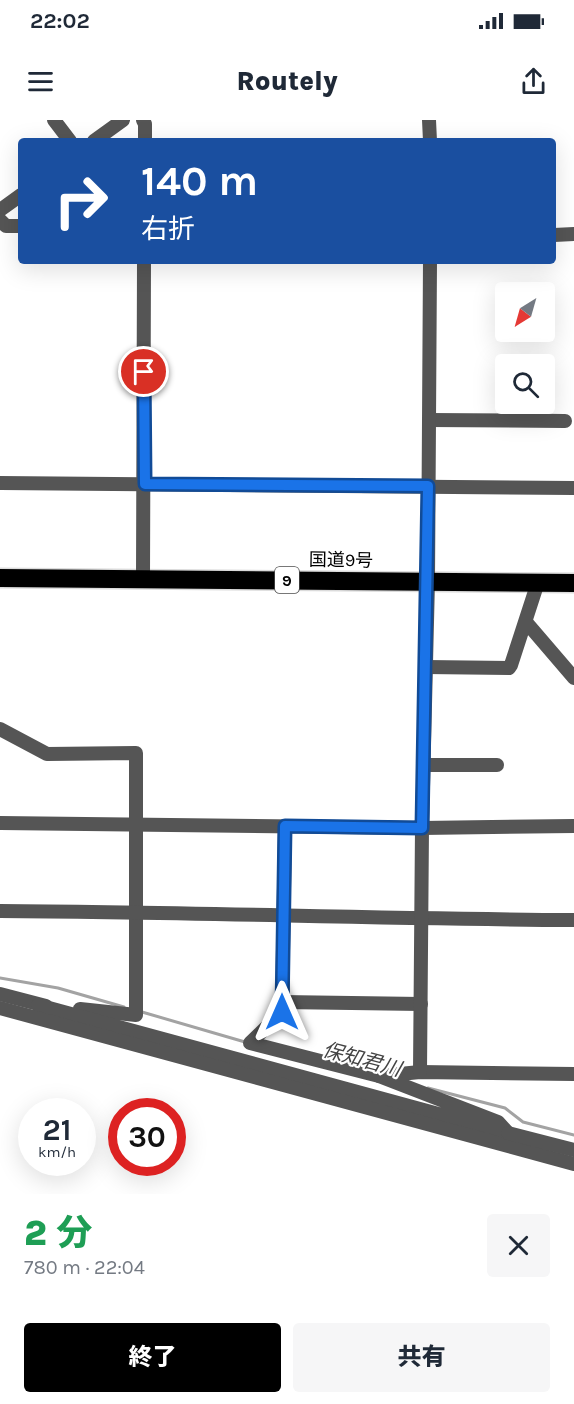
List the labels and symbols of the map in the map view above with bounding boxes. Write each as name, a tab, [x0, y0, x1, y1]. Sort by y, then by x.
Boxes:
north arrow	[495, 282, 555, 342]
pin	[118, 346, 169, 397]
street label: 国道9号	[309, 548, 373, 572]
road number: 9	[275, 567, 299, 593]
position arrow	[250, 980, 314, 1044]
water label: 保知君川	[320, 1038, 405, 1081]
speed limit sign: 30	[108, 1098, 186, 1176]

